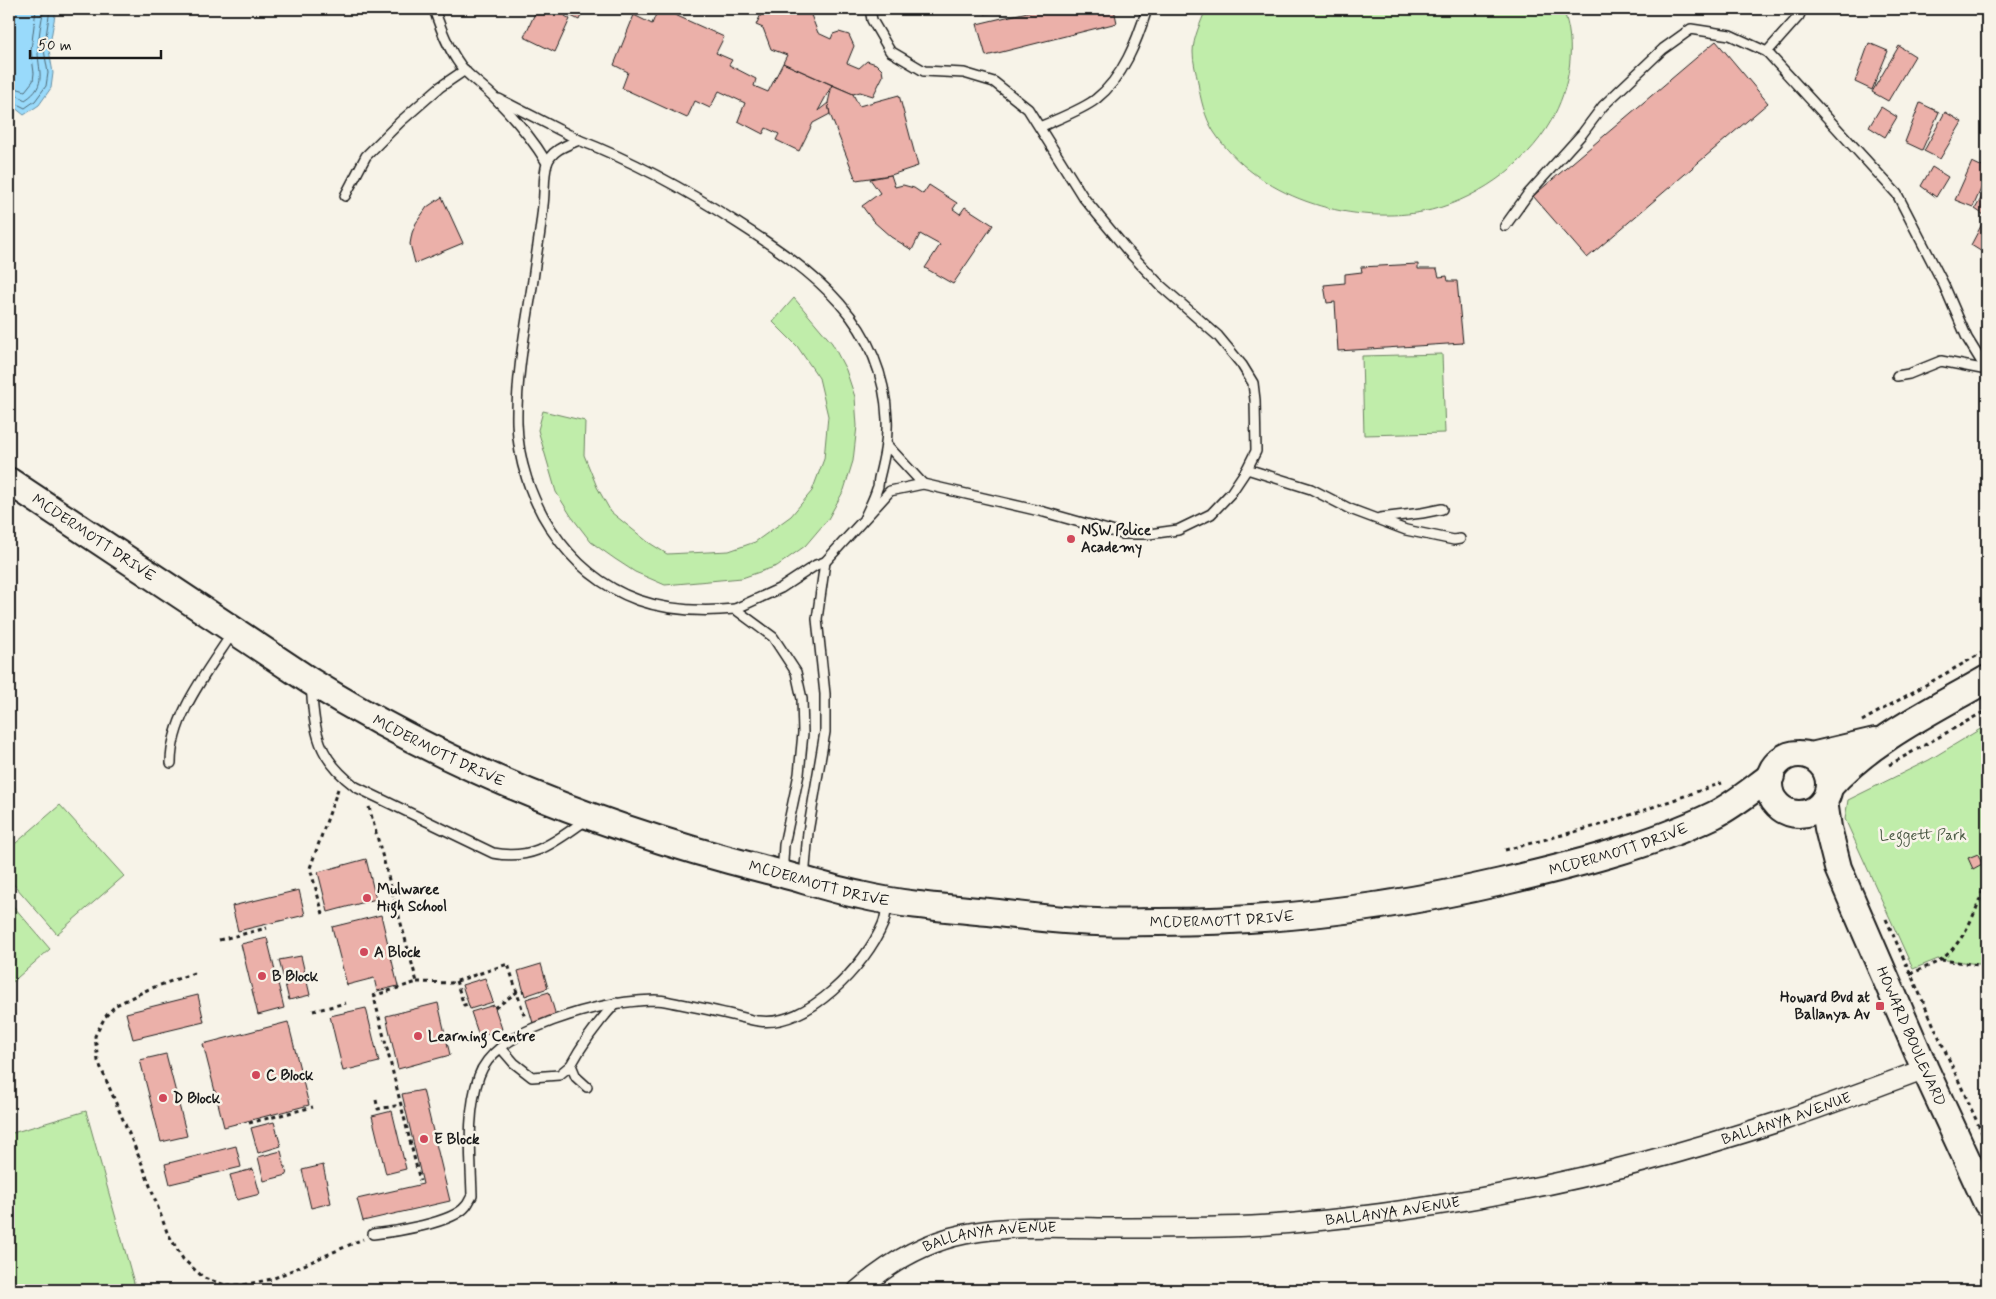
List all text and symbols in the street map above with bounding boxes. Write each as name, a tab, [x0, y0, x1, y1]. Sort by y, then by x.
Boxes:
scale bar	[30, 28, 161, 60]
text: 50 m	[38, 36, 72, 56]
street label: MCDERMOTT DRIVE	[28, 490, 159, 587]
place label: NSW Police Academy	[1081, 521, 1152, 558]
marker: NSW Police Academy	[1065, 533, 1077, 545]
street label: MCDERMOTT DRIVE	[369, 711, 508, 792]
street label: MCDERMOTT DRIVE	[1547, 819, 1692, 881]
park label: Leggett Park	[1879, 826, 1967, 847]
street label: MCDERMOTT DRIVE	[747, 857, 891, 912]
place label: Mulwaree High School	[377, 880, 447, 919]
marker: Mulwaree High School	[361, 892, 373, 904]
street label: MCDERMOTT DRIVE	[1150, 907, 1295, 933]
place label: A Block	[374, 943, 421, 963]
marker: A Block	[358, 946, 370, 958]
street label: HOWARD BOULEVARD	[1871, 964, 1950, 1110]
place label: B Block	[272, 967, 319, 987]
marker: B Block	[256, 970, 268, 982]
place label: Howard Bvd at Ballanya Av	[1780, 988, 1870, 1025]
marker: Howard Bvd at Ballanya Av	[1874, 1000, 1886, 1012]
place label: Learning Centre	[428, 1027, 536, 1049]
marker: Learning Centre	[412, 1030, 424, 1042]
place label: C Block	[266, 1066, 314, 1086]
marker: C Block	[250, 1069, 262, 1081]
street label: BALLANYA AVENUE	[1719, 1088, 1854, 1150]
place label: D Block	[173, 1089, 221, 1109]
marker: D Block	[157, 1092, 169, 1104]
place label: E Block	[434, 1130, 480, 1150]
marker: E Block	[418, 1133, 430, 1145]
street label: BALLANYA AVENUE	[1325, 1192, 1462, 1231]
street label: BALLANYA AVENUE	[920, 1218, 1057, 1258]

